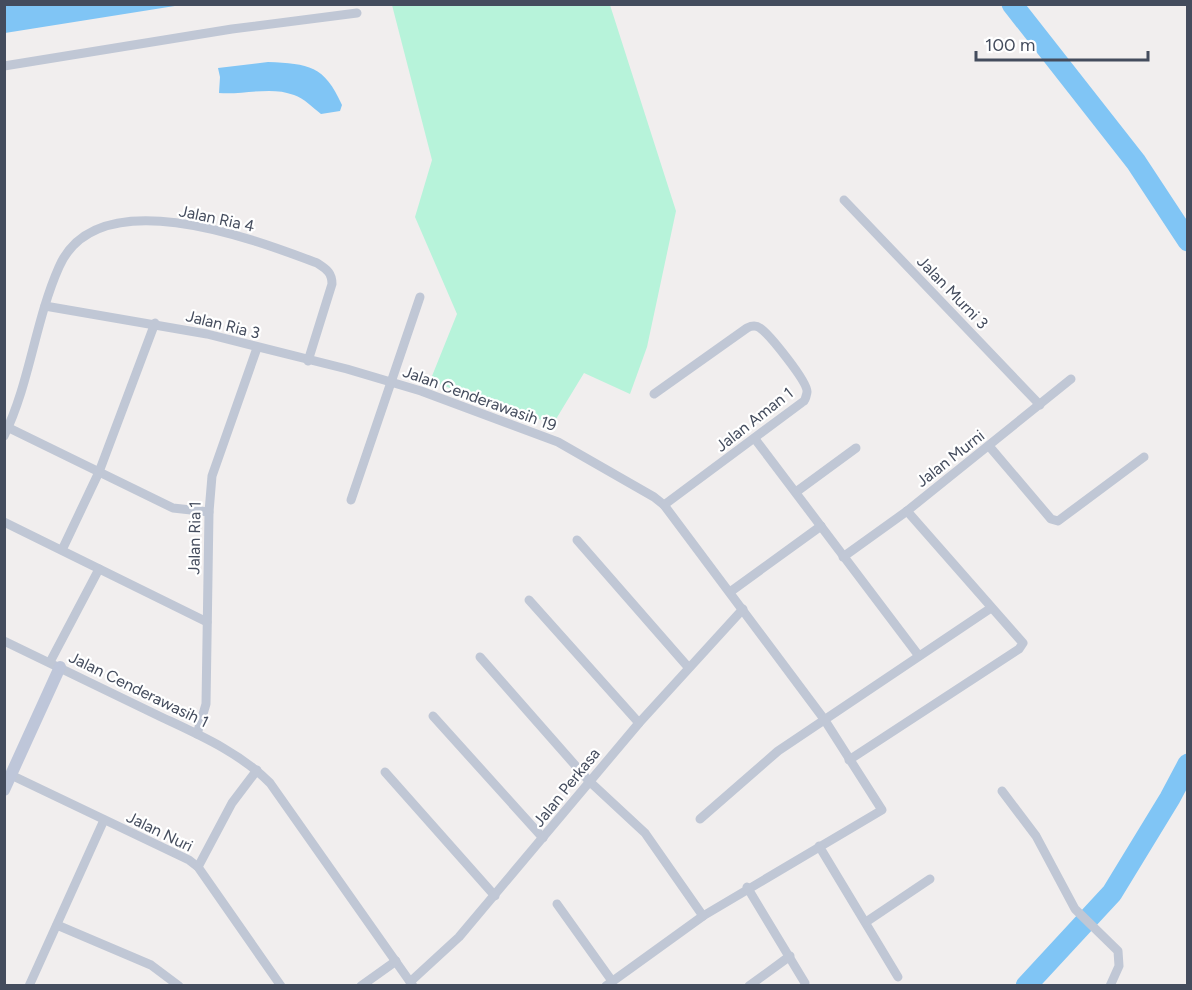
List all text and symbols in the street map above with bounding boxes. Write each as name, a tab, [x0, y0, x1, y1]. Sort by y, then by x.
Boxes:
scale bar	[976, 24, 1148, 62]
text: 100 m	[985, 34, 1035, 56]
street label: Jalan Ria 4	[177, 201, 256, 236]
street label: Jalan Murni 3	[913, 252, 992, 333]
street label: Jalan Ria 3	[184, 306, 262, 343]
street label: Jalan Cenderawasih 19	[400, 362, 559, 435]
street label: Jalan Aman 1	[712, 383, 797, 456]
street label: Jalan Murni	[912, 426, 988, 491]
street label: Jalan Ria 1	[184, 501, 205, 575]
street label: Jalan Cenderawasih 1	[66, 647, 212, 732]
street label: Jalan Perkasa	[529, 744, 604, 830]
street label: Jalan Nuri	[124, 807, 196, 856]

